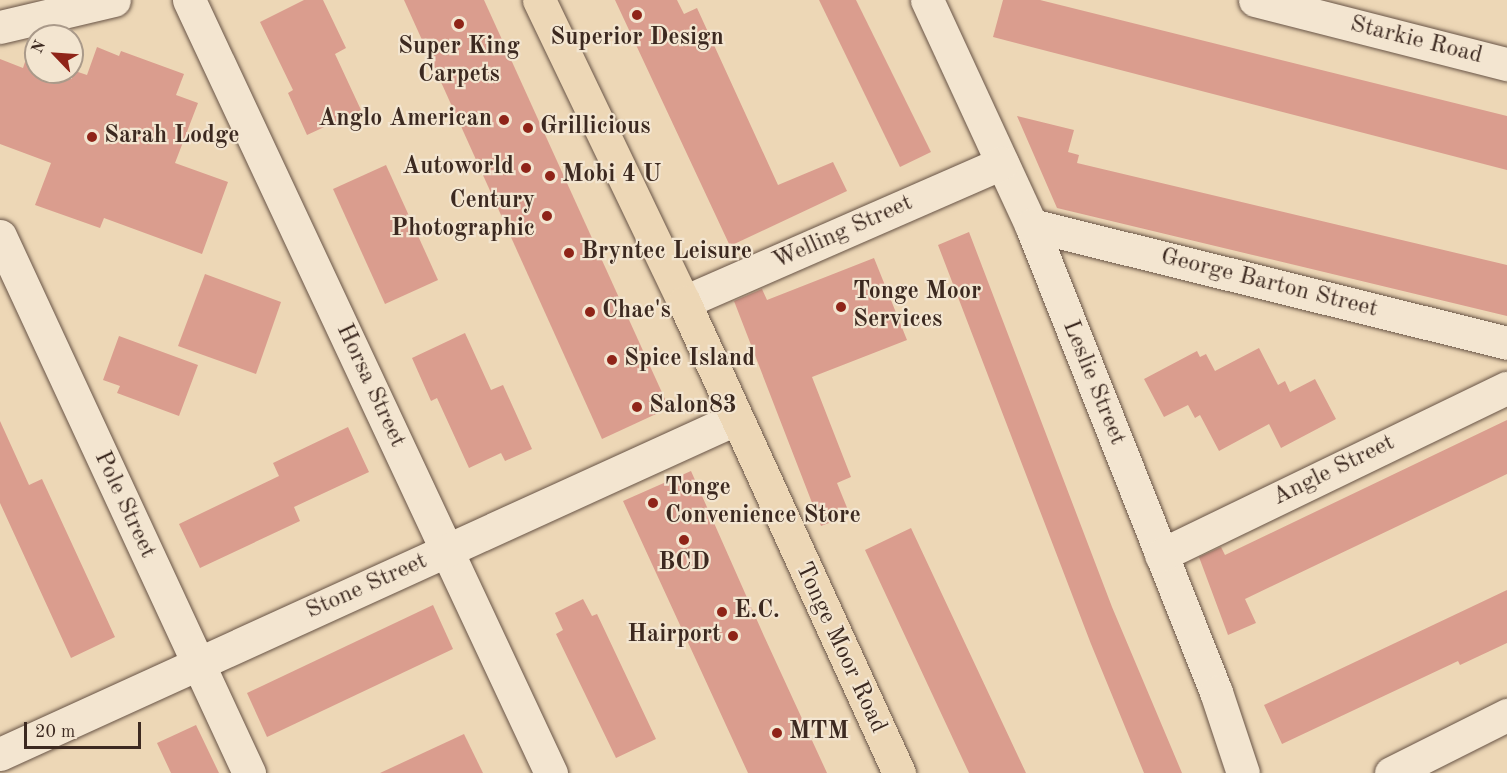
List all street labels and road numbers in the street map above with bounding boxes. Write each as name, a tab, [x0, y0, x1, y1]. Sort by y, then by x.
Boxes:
street label: Starkie Road	[1347, 11, 1485, 71]
street label: Welling Street	[769, 189, 917, 277]
street label: George Barton Street	[1158, 243, 1380, 325]
street label: Leslie Street	[1055, 316, 1131, 450]
street label: Horsa Street	[329, 320, 411, 452]
street label: Angle Street	[1268, 429, 1400, 513]
street label: Pole Street	[87, 447, 161, 563]
street label: Stone Street	[302, 548, 432, 626]
street label: Tonge Moor Road	[788, 558, 892, 738]

